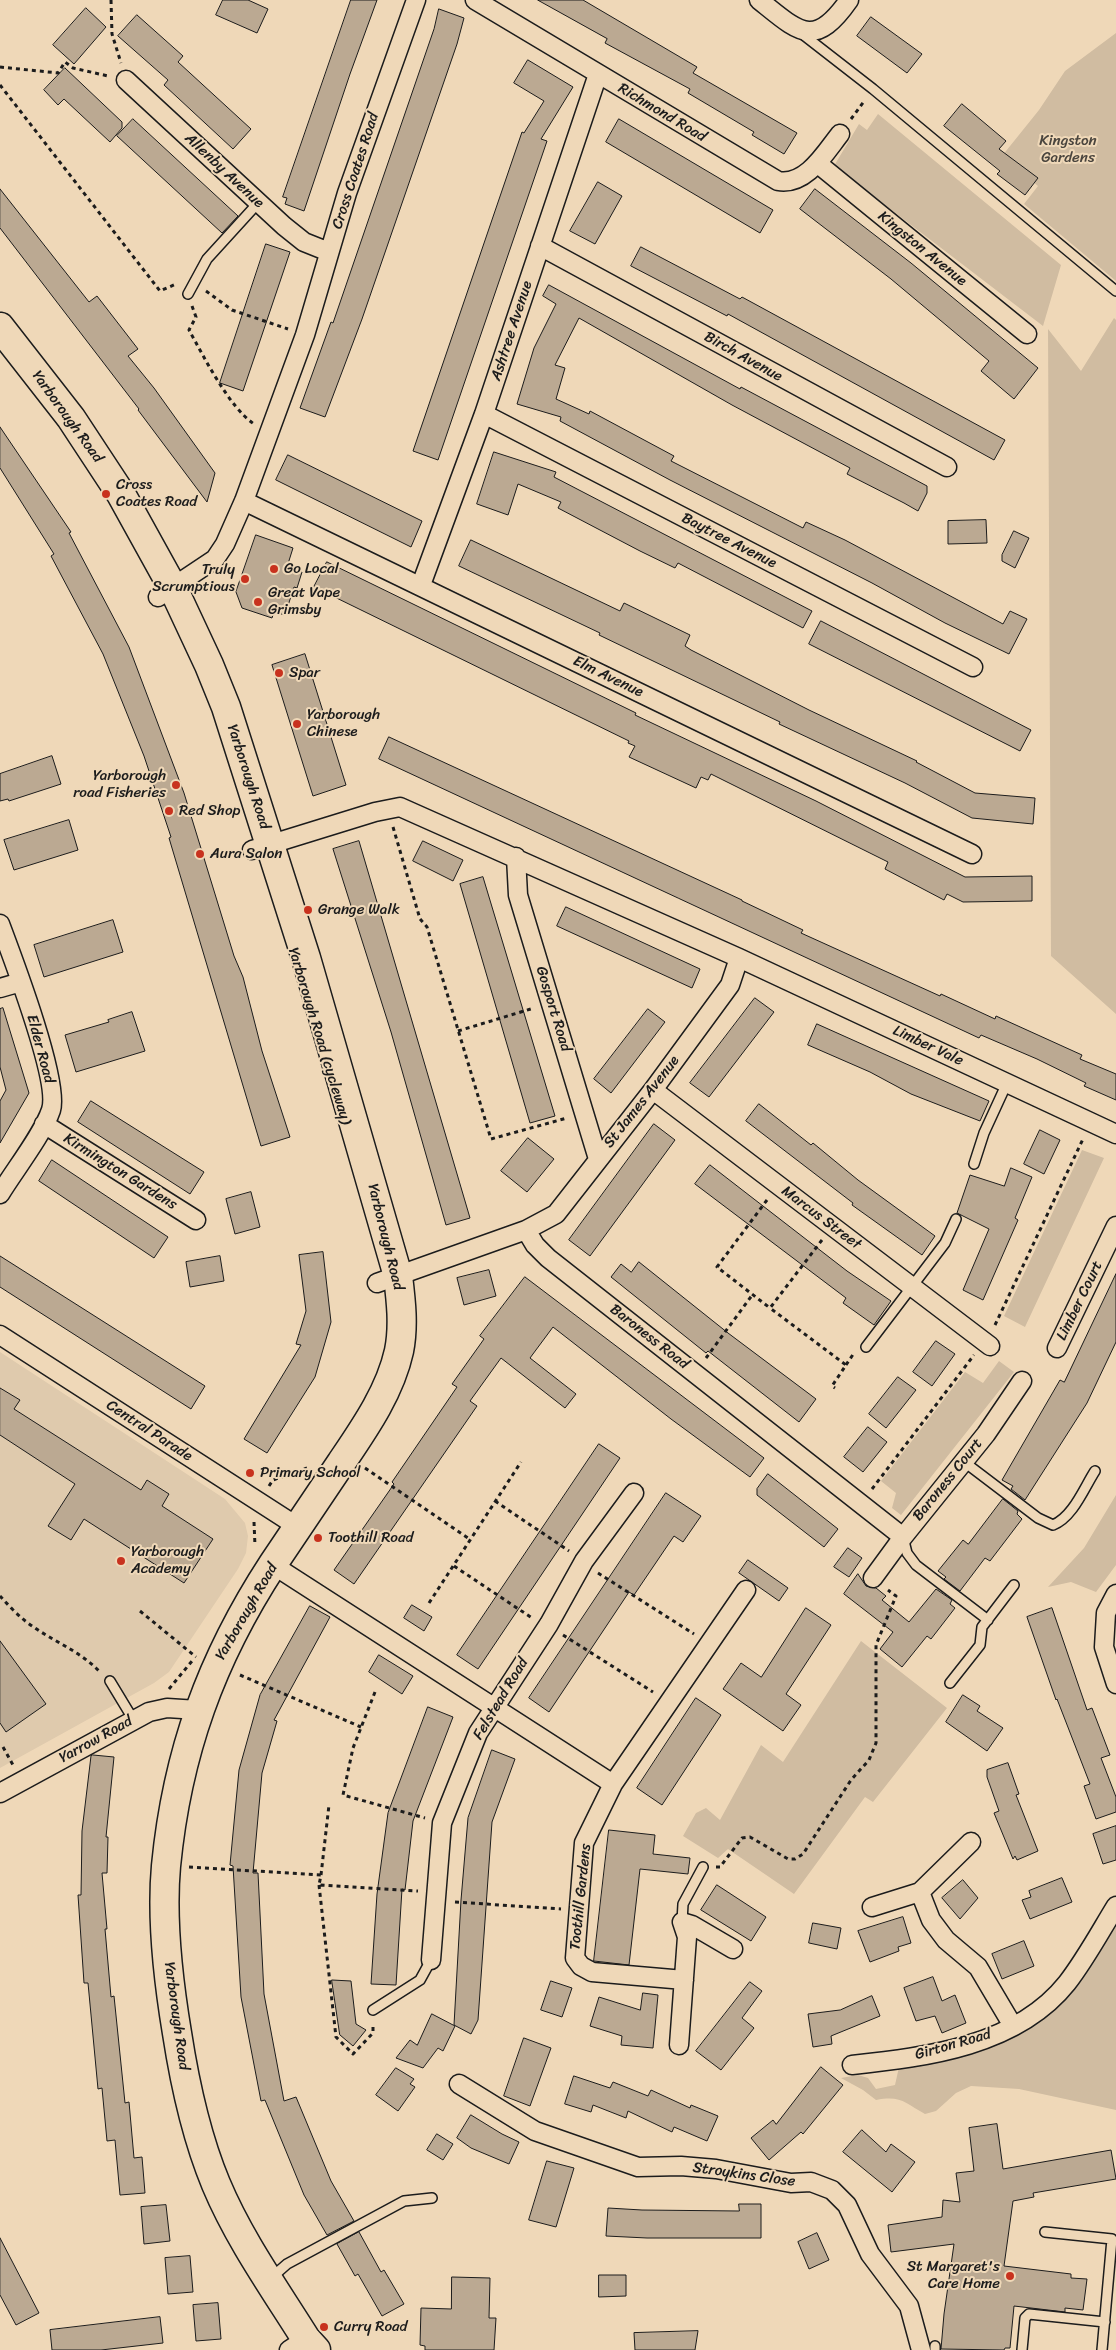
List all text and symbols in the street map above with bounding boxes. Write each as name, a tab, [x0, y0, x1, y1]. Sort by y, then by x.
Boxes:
street label: Richmond Road	[615, 80, 709, 146]
street label: Cross Coates Road	[329, 111, 383, 231]
street label: Allenby Avenue	[181, 130, 267, 212]
park label: Kingston Gardens	[1039, 132, 1097, 167]
street label: Kingston Avenue	[874, 208, 970, 290]
street label: Ashtree Avenue	[487, 279, 537, 383]
street label: Birch Avenue	[701, 328, 785, 386]
street label: Yarborough Road	[28, 368, 106, 466]
place label: Cross Coates Road	[116, 476, 197, 511]
marker: Cross Coates Road	[100, 488, 112, 500]
street label: Baytree Avenue	[678, 509, 780, 573]
place label: Go Local	[284, 560, 339, 578]
place label: Truly Scrumptious	[152, 561, 235, 596]
marker: Go Local	[268, 563, 280, 575]
marker: Truly Scrumptious	[239, 573, 251, 585]
place label: Great Vape Grimsby	[268, 584, 340, 619]
marker: Great Vape Grimsby	[252, 596, 264, 608]
street label: Elm Avenue	[570, 652, 646, 702]
place label: Spar	[289, 664, 320, 682]
marker: Spar	[273, 667, 285, 679]
place label: Yarborough Chinese	[307, 706, 380, 741]
marker: Yarborough Chinese	[291, 718, 303, 730]
street label: Yarborough Road	[223, 722, 273, 832]
place label: Yarborough road Fisheries	[73, 767, 166, 802]
marker: Yarborough road Fisheries	[170, 779, 182, 791]
place label: Red Shop	[179, 802, 240, 820]
marker: Red Shop	[163, 805, 175, 817]
place label: Aura Salon	[210, 845, 282, 863]
marker: Aura Salon	[194, 848, 206, 860]
place label: Grange Walk	[318, 901, 400, 919]
marker: Grange Walk	[302, 904, 314, 916]
street label: Yarborough Road (cycleway)	[284, 945, 354, 1127]
street label: Gosport Road	[532, 964, 574, 1054]
street label: Elder Road	[22, 1013, 58, 1085]
street label: Limber Vale	[890, 1022, 966, 1070]
street label: St James Avenue	[600, 1052, 684, 1152]
street label: Kirmington Gardens	[60, 1130, 180, 1214]
street label: Yarborough Road	[363, 1182, 407, 1292]
street label: Marcus Street	[778, 1182, 864, 1254]
street label: Limber Court	[1053, 1258, 1107, 1344]
street label: Baroness Road	[606, 1301, 692, 1373]
street label: Central Parade	[103, 1396, 195, 1466]
street label: Baroness Court	[909, 1435, 987, 1525]
place label: Primary School	[260, 1464, 361, 1482]
marker: Primary School	[244, 1467, 256, 1479]
place label: Toothill Road	[328, 1529, 413, 1547]
marker: Toothill Road	[312, 1532, 324, 1544]
place label: Yarborough Academy	[131, 1543, 204, 1578]
marker: Yarborough Academy	[115, 1555, 127, 1567]
street label: Yarborough Road	[212, 1560, 282, 1664]
street label: Felstead Road	[470, 1655, 532, 1743]
street label: Yarrow Road	[56, 1713, 136, 1767]
street label: Toothill Gardens	[566, 1843, 596, 1951]
street label: Yarborough Road	[159, 1961, 193, 2071]
street label: Girton Road	[913, 2026, 993, 2064]
street label: Stroykins Close	[691, 2159, 797, 2191]
place label: St Margaret's Care Home	[907, 2258, 1000, 2293]
marker: St Margaret's Care Home	[1004, 2270, 1016, 2282]
place label: Curry Road	[334, 2318, 407, 2336]
marker: Curry Road	[318, 2321, 330, 2333]

